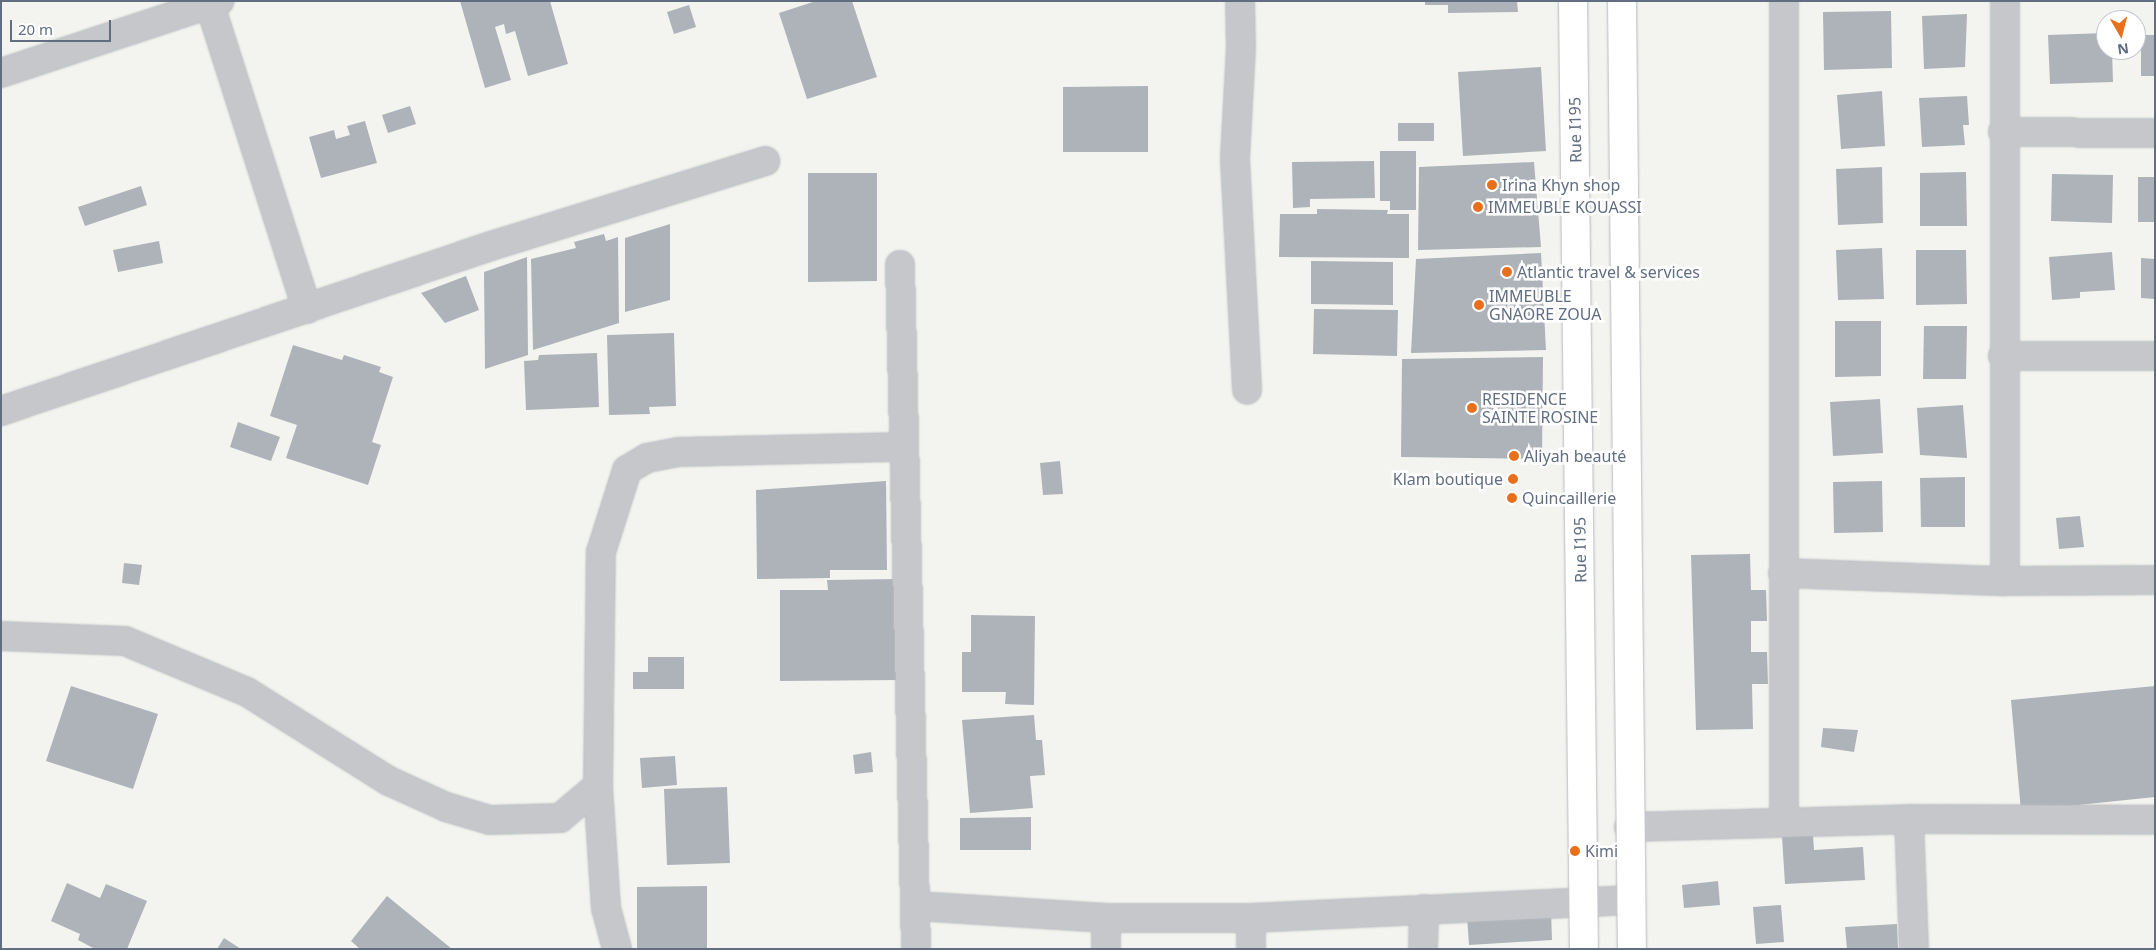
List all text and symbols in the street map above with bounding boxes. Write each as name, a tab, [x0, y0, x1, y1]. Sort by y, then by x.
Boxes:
scale bar	[12, 10, 114, 42]
north arrow	[2096, 10, 2146, 60]
text: 20 m	[18, 19, 53, 39]
text: N	[2116, 39, 2130, 60]
street label: Rue I195	[1565, 97, 1585, 163]
place label: Irina Khyn shop	[1502, 175, 1620, 195]
marker: Irina Khyn shop	[1486, 179, 1498, 191]
place label: IMMEUBLE KOUASSI	[1488, 197, 1642, 217]
marker: IMMEUBLE KOUASSI	[1472, 201, 1484, 213]
place label: Atlantic travel & services	[1517, 262, 1700, 282]
marker: Atlantic travel & services	[1501, 266, 1513, 278]
place label: IMMEUBLE GNAORE ZOUA	[1489, 286, 1601, 324]
marker: IMMEUBLE GNAORE ZOUA	[1473, 299, 1485, 311]
place label: RESIDENCE SAINTE ROSINE	[1482, 389, 1598, 427]
marker: RESIDENCE SAINTE ROSINE	[1466, 402, 1478, 414]
place label: Aliyah beauté	[1524, 446, 1626, 466]
marker: Aliyah beauté	[1508, 450, 1520, 462]
place label: Klam boutique	[1393, 469, 1503, 489]
marker: Klam boutique	[1507, 473, 1519, 485]
place label: Quincaillerie	[1522, 488, 1616, 508]
marker: Quincaillerie	[1506, 492, 1518, 504]
street label: Rue I195	[1570, 517, 1590, 583]
place label: Kimi	[1585, 841, 1618, 861]
marker: Kimi	[1569, 845, 1581, 857]

